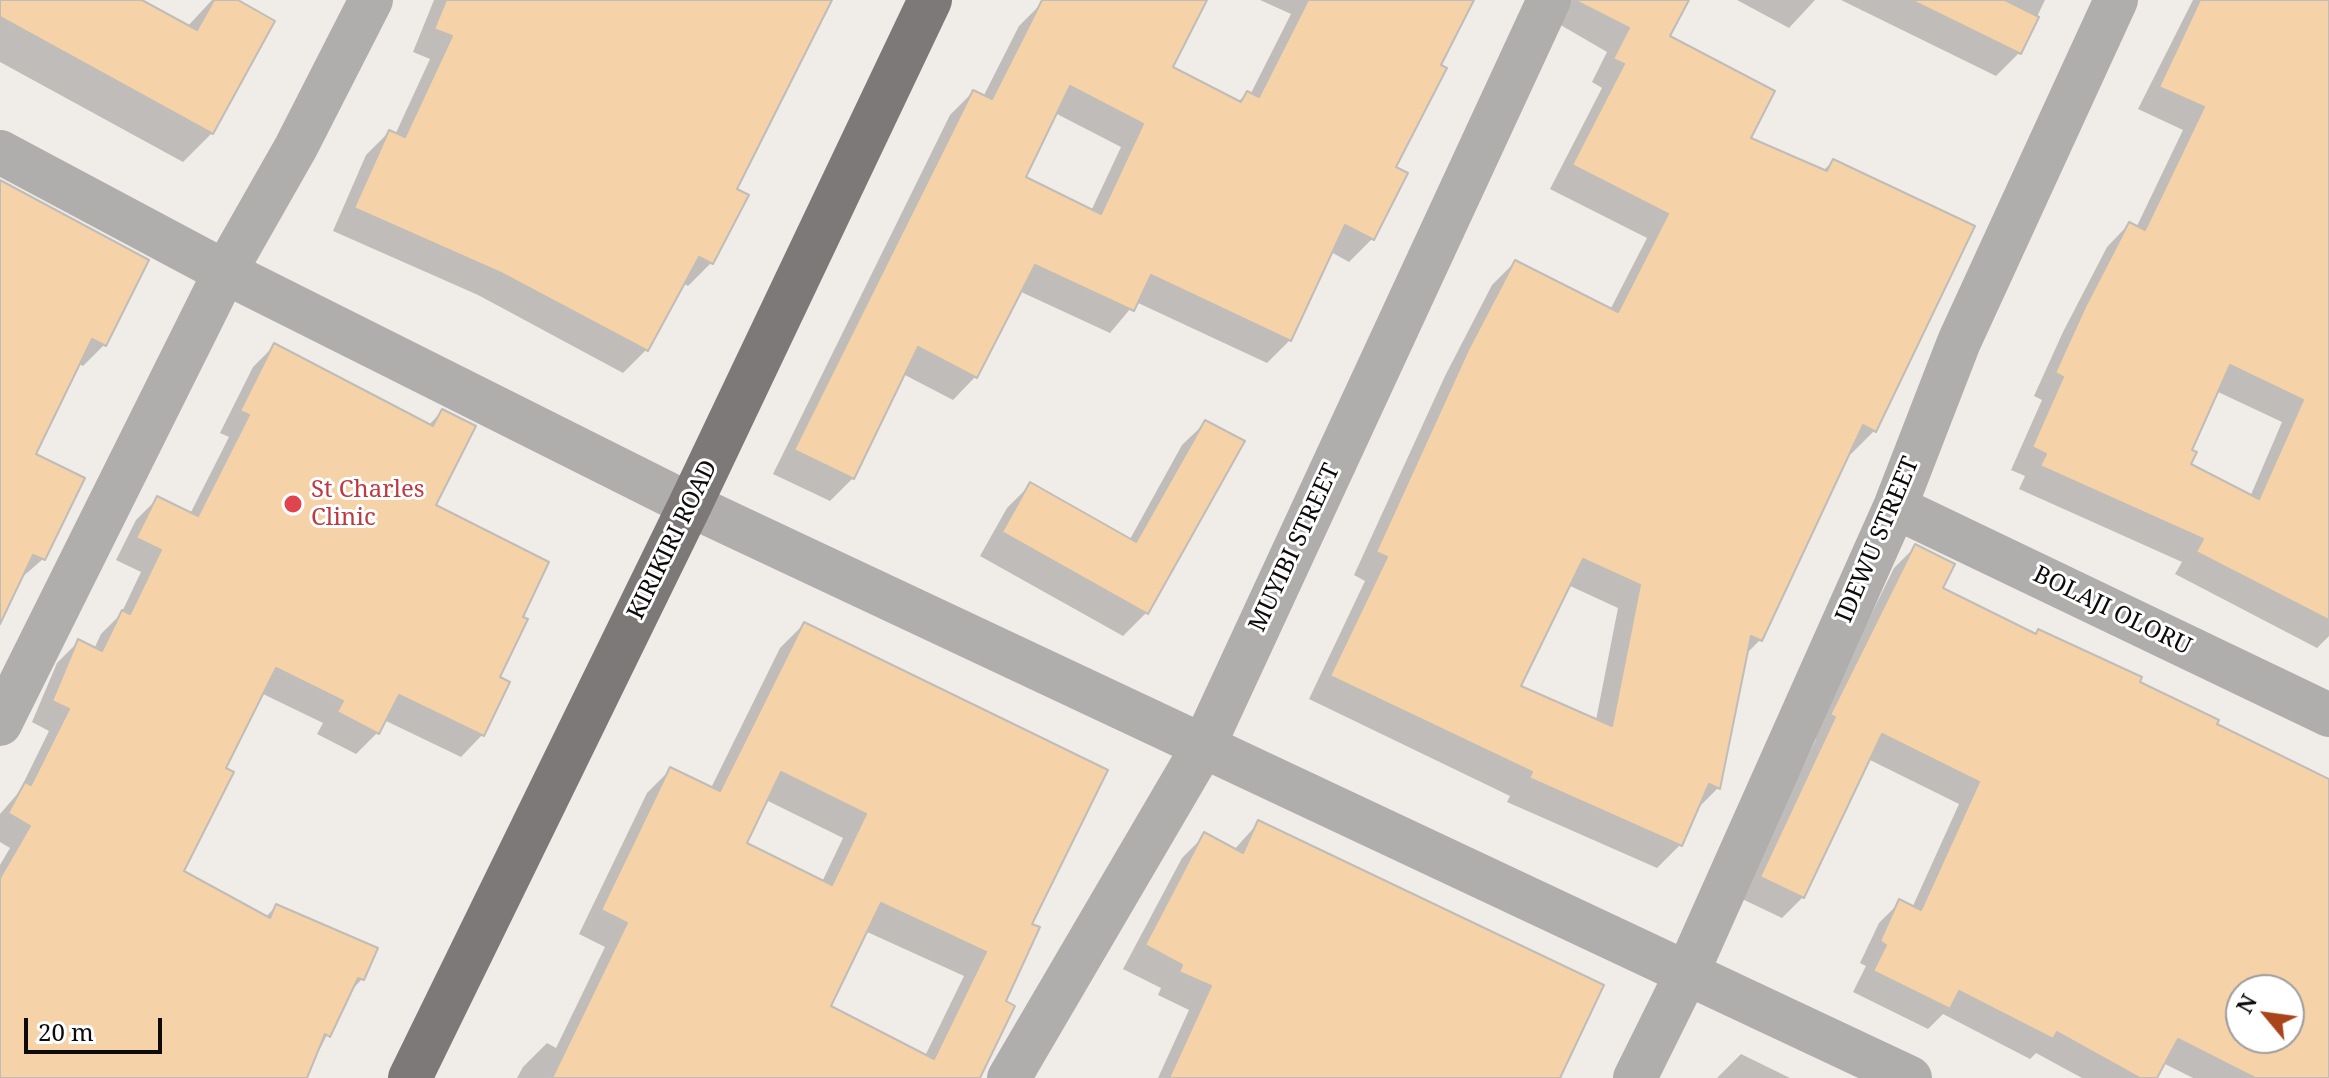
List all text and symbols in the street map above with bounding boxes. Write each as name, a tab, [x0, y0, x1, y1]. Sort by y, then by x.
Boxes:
street label: IDEWU STREET	[1830, 453, 1926, 627]
street label: KIRIKIRI ROAD	[622, 456, 724, 624]
street label: MUYIBI STREET	[1244, 459, 1346, 637]
place label: St Charles Clinic	[311, 476, 425, 532]
marker: St Charles Clinic	[282, 493, 304, 515]
street label: BOLAJI OLORU	[2028, 560, 2196, 662]
north arrow	[2225, 974, 2305, 1054]
text: N	[2228, 988, 2263, 1018]
scale bar	[28, 1002, 166, 1052]
text: 20 m	[38, 1015, 94, 1048]

